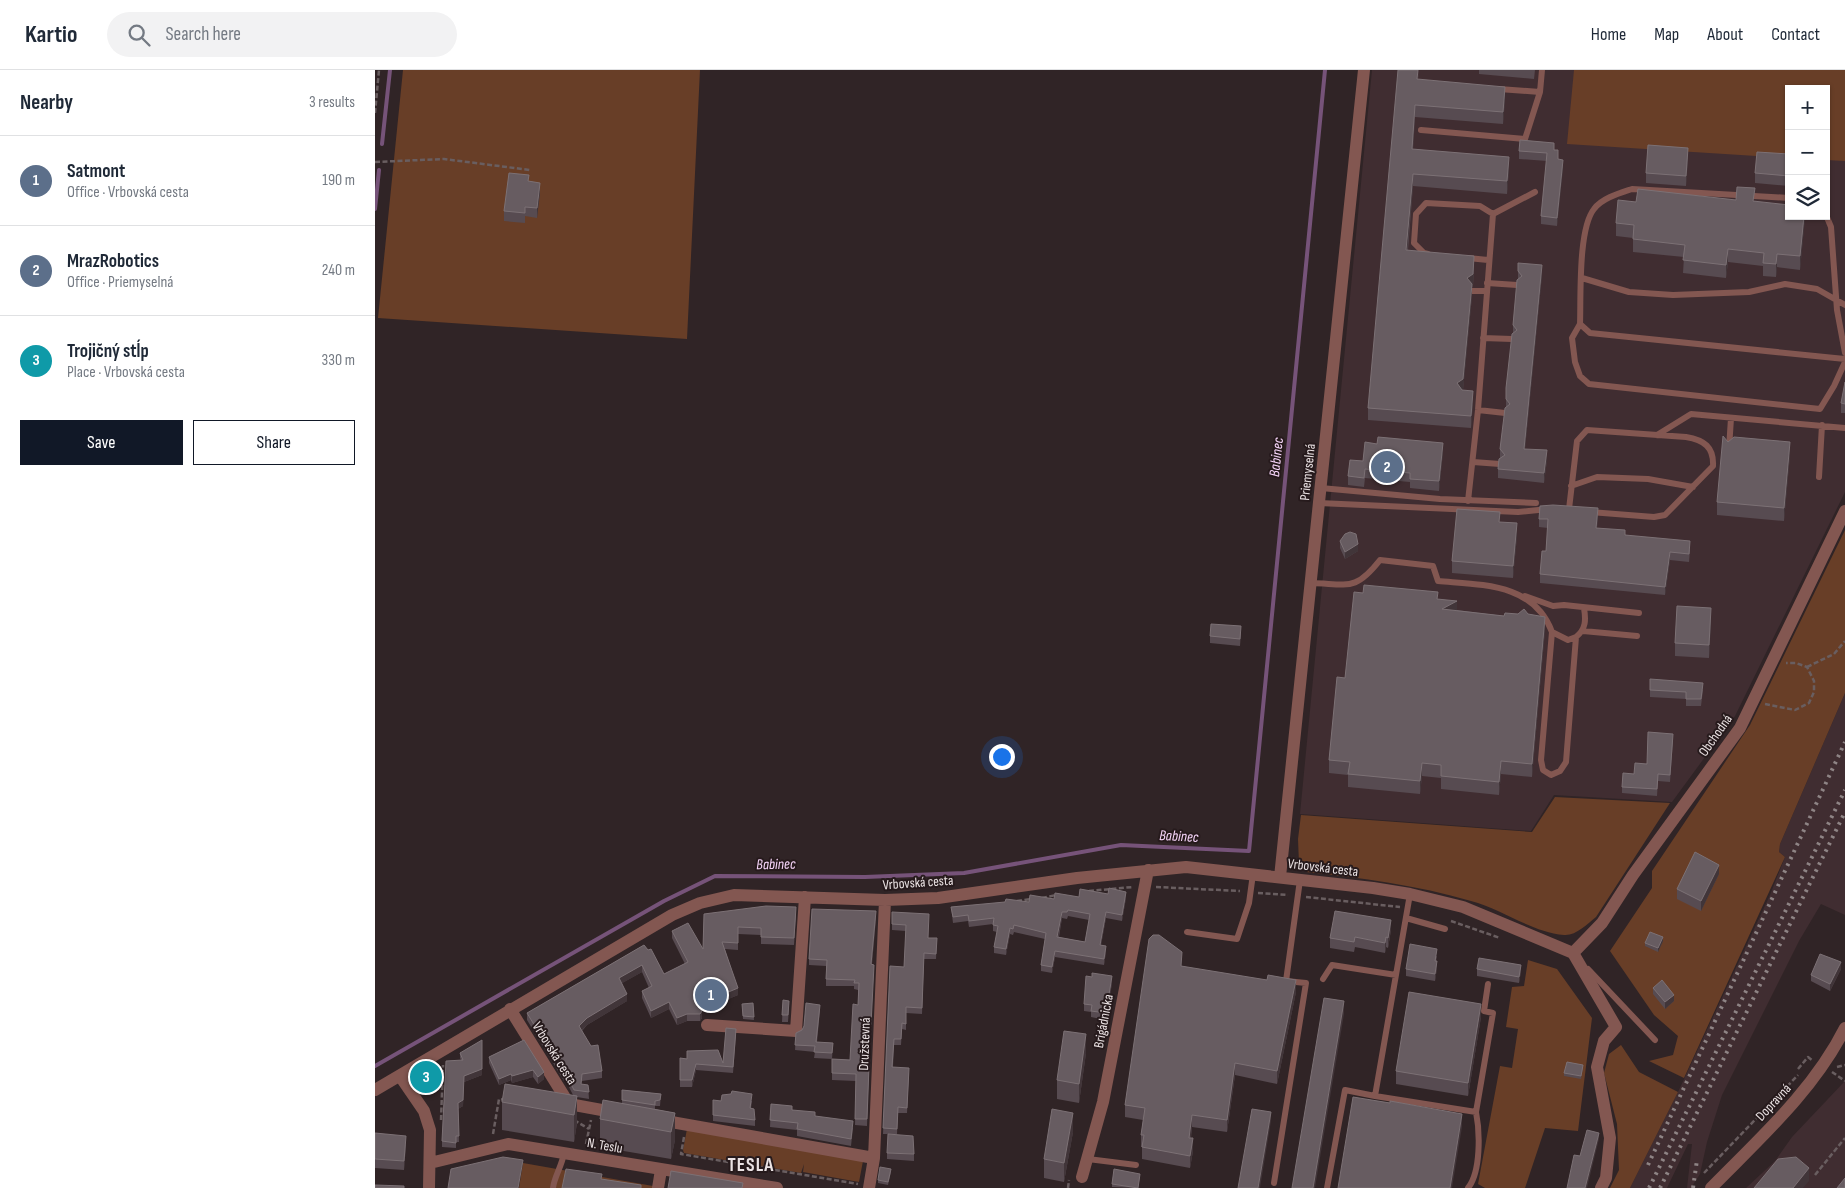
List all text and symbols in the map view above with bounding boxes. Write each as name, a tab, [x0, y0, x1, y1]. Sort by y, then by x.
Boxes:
search box	[107, 12, 457, 57]
text: Kartio	[25, 20, 77, 49]
icon: search	[125, 21, 153, 49]
text: Search here	[165, 23, 241, 46]
text: Home	[1591, 24, 1626, 45]
text: Map	[1654, 24, 1679, 45]
text: About	[1707, 24, 1743, 45]
text: Contact	[1771, 24, 1820, 45]
map controls	[1785, 85, 1830, 220]
button: +	[1785, 85, 1830, 130]
text: Nearby	[20, 90, 73, 115]
text: 3 results	[309, 93, 355, 112]
button: −	[1785, 130, 1830, 175]
text: Satmont	[67, 160, 125, 183]
text: 1	[33, 171, 39, 190]
text: 190 m	[322, 171, 355, 190]
button: layers	[1785, 175, 1830, 220]
text: Office · Vrbovská cesta	[67, 183, 189, 202]
text: MrazRobotics	[67, 250, 159, 273]
text: 2	[32, 261, 40, 280]
text: 240 m	[322, 261, 355, 280]
text: Office · Priemyselná	[67, 273, 173, 292]
text: Trojičný stĺp	[67, 340, 149, 363]
text: 3	[32, 351, 40, 370]
text: 330 m	[322, 351, 355, 370]
text: Place · Vrbovská cesta	[67, 363, 185, 382]
button: Save	[20, 420, 183, 465]
button: Share	[193, 420, 355, 465]
water label: Babinec	[1265, 436, 1288, 478]
street label: Priemyselná	[1296, 443, 1319, 501]
pin: 2	[1371, 448, 1403, 486]
street label: Obchodná	[1695, 711, 1736, 760]
your location	[989, 744, 1015, 770]
water label: Babinec	[1159, 826, 1199, 847]
water label: Babinec	[756, 855, 796, 874]
street label: Vrbovská cesta	[1287, 855, 1359, 880]
street label: Vrbovská cesta	[882, 872, 954, 893]
pin: 1	[695, 976, 727, 1014]
street label: Brigádnicka	[1090, 993, 1117, 1049]
street label: Družstevná	[855, 1017, 874, 1071]
street label: Vrbovská cesta	[529, 1019, 581, 1088]
pin: 3	[410, 1058, 442, 1096]
street label: Dopravná	[1752, 1080, 1795, 1124]
street label: N. Teslu	[586, 1134, 624, 1157]
district label: TESLA	[728, 1154, 774, 1177]

